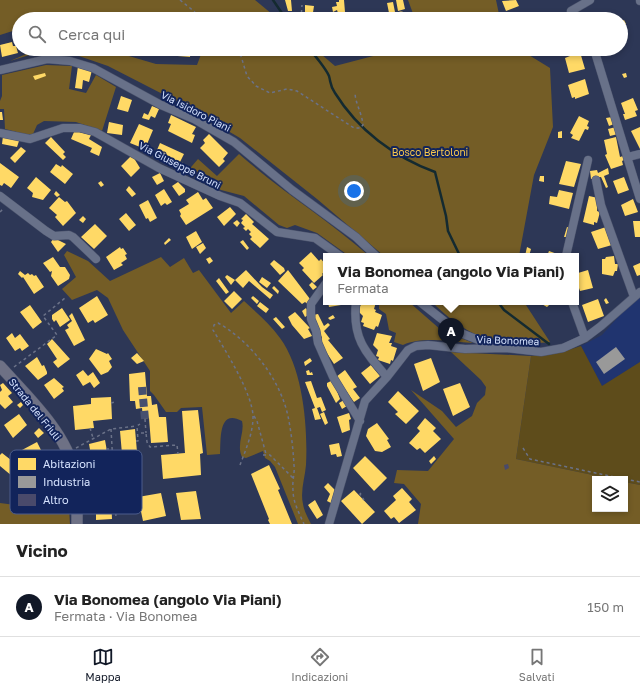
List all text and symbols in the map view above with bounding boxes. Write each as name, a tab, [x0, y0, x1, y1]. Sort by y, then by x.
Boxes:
search box	[12, 12, 628, 56]
icon: search	[26, 23, 48, 45]
text: Cerca qui	[58, 25, 125, 43]
street label: Via Isidoro Piani	[159, 88, 233, 134]
street label: Via Giuseppe Bruni	[137, 139, 223, 191]
park label: Bosco Bertoloni	[392, 146, 468, 158]
your location	[344, 181, 364, 201]
popup	[323, 253, 579, 305]
text: Via Bonomea (angolo Via Piani)	[337, 262, 565, 280]
text: Fermata	[337, 280, 389, 296]
pin: A	[438, 318, 464, 351]
street label: Via Bonomea	[476, 333, 540, 347]
street label: Strada del Friuli	[6, 376, 64, 442]
legend	[10, 450, 142, 514]
text: Abitazioni	[43, 457, 96, 470]
text: Industria	[43, 475, 90, 488]
map controls	[592, 476, 628, 512]
button: layers	[592, 476, 628, 512]
text: Altro	[43, 493, 69, 506]
text: Vicino	[16, 540, 68, 561]
text: Via Bonomea (angolo Via Piani)	[54, 590, 282, 608]
text: A	[24, 599, 34, 615]
text: 150 m	[587, 599, 624, 615]
text: Fermata · Via Bonomea	[54, 608, 197, 624]
tab: Mappa	[85, 646, 121, 683]
tab: Indicazioni	[291, 646, 348, 683]
tab: Salvati	[519, 646, 555, 683]

